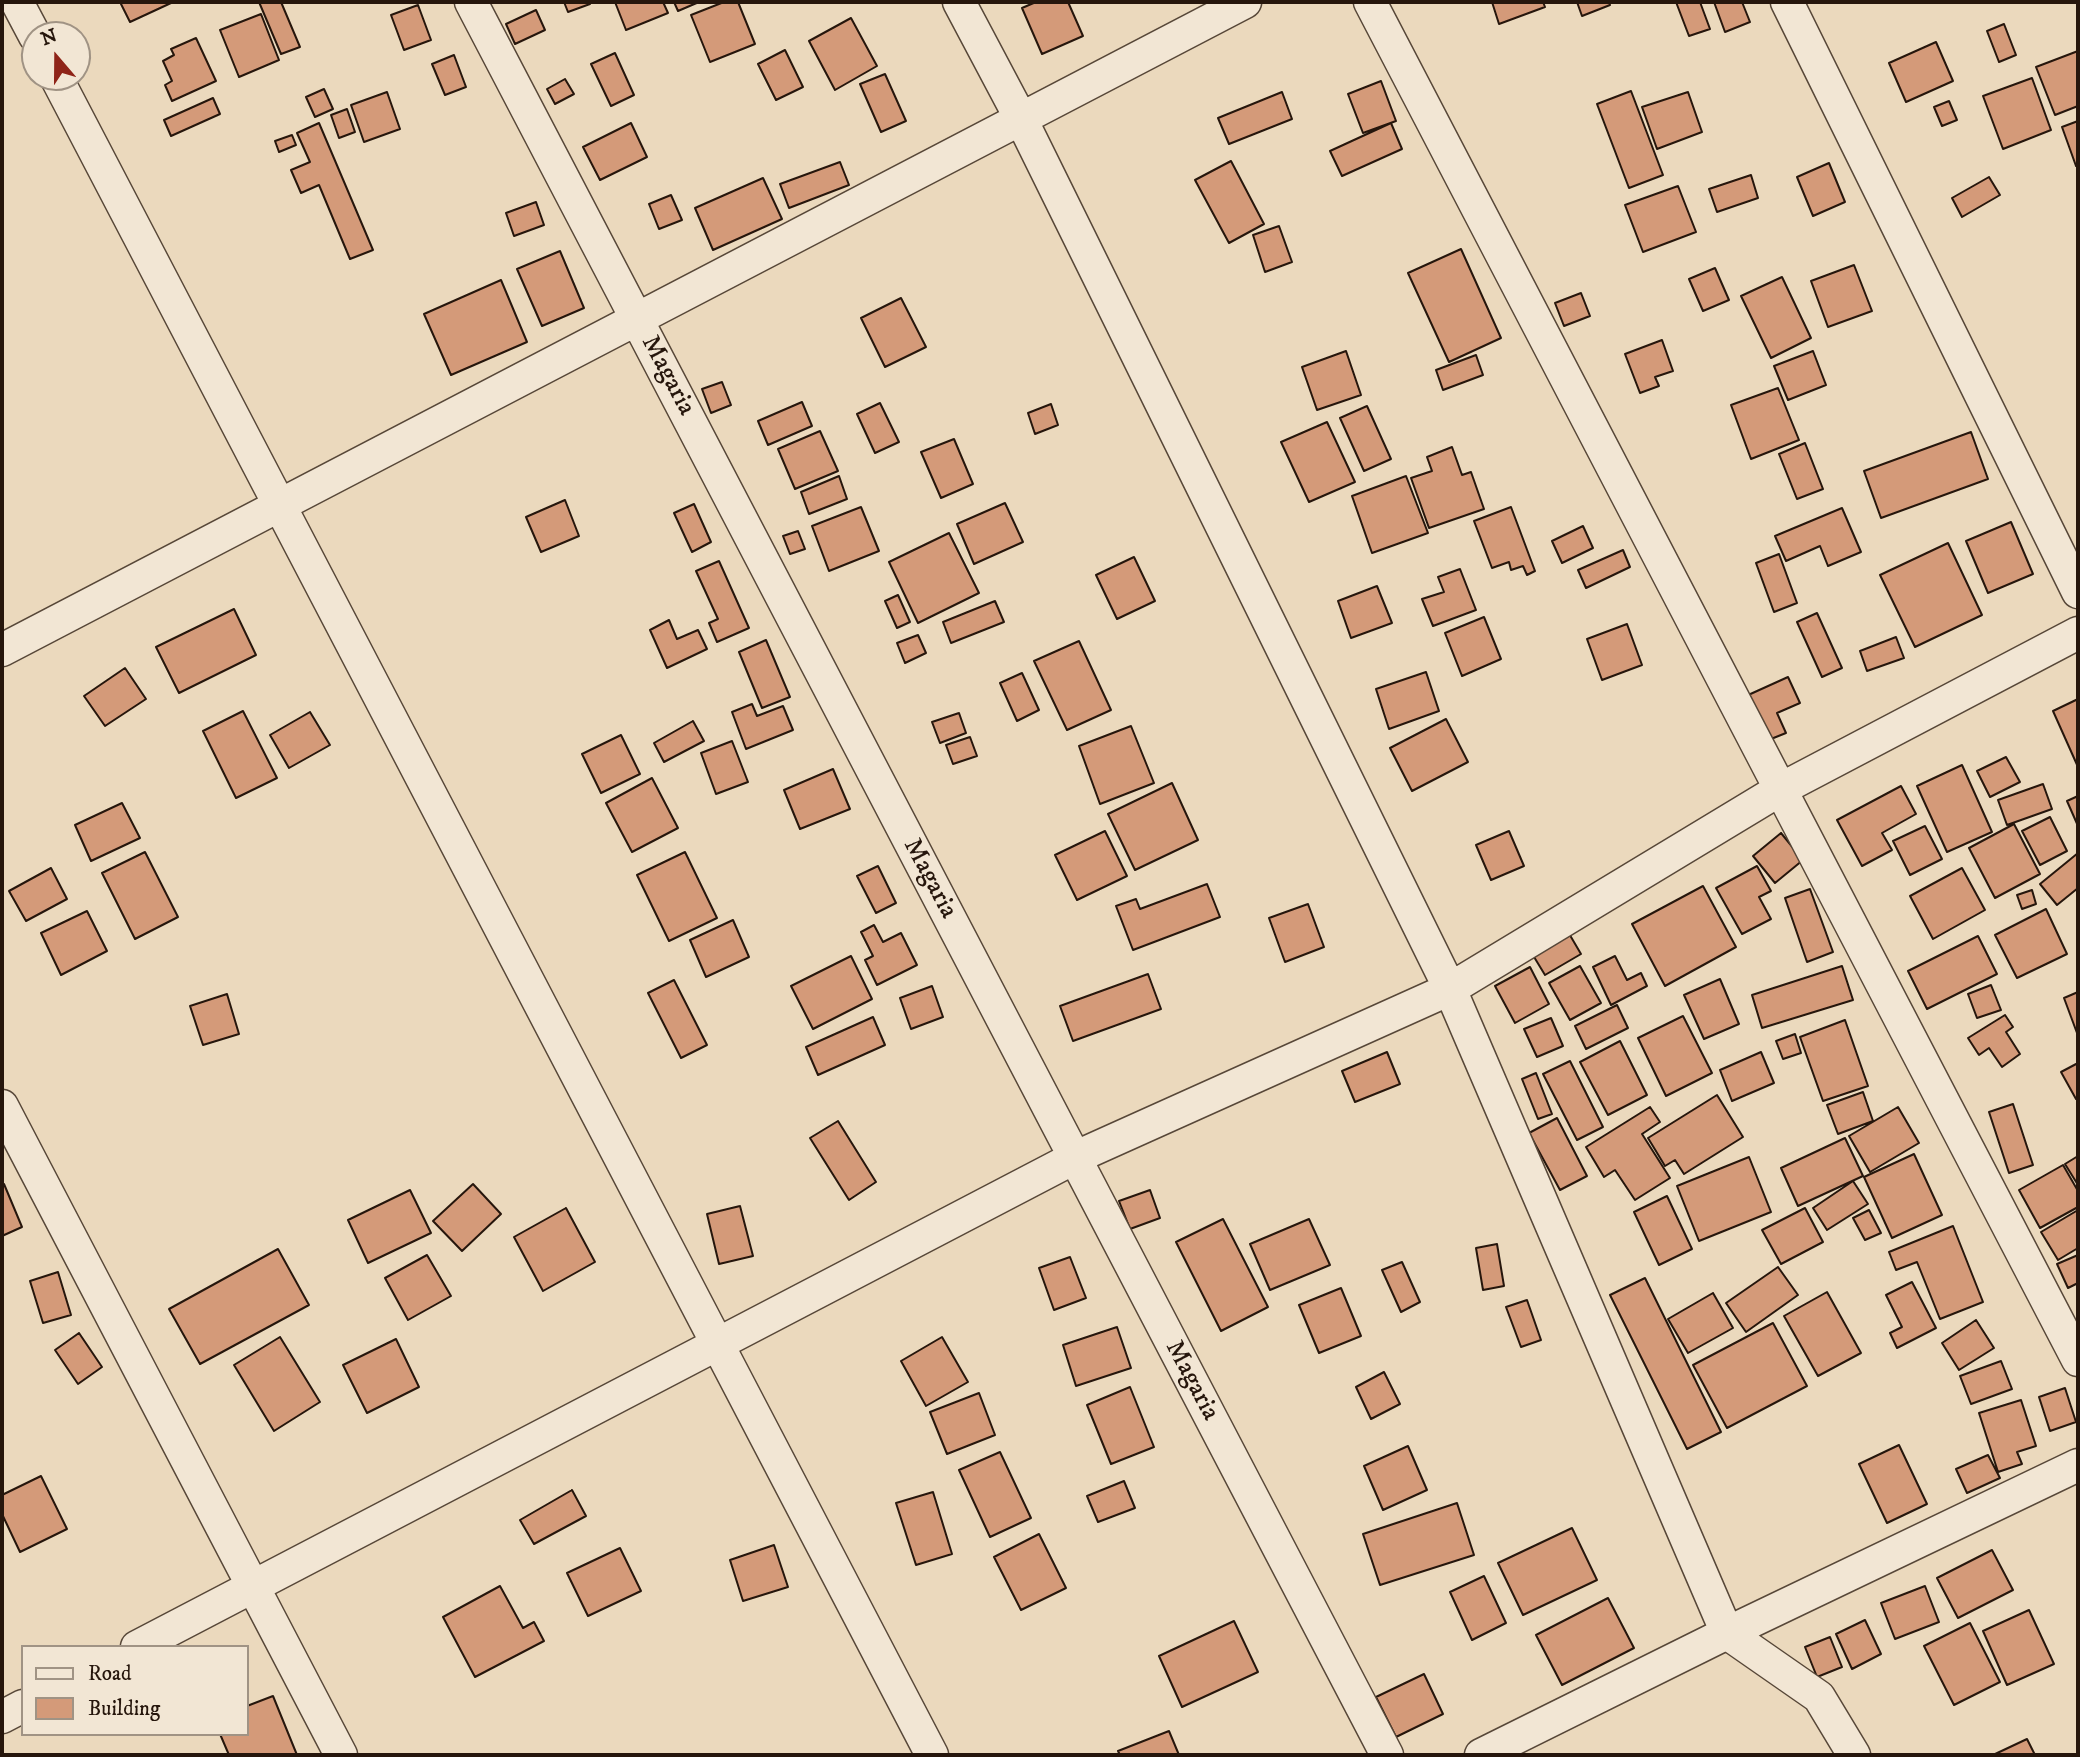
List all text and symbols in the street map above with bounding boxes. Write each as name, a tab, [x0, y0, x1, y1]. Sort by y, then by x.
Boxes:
north arrow	[21, 21, 91, 91]
text: N	[38, 24, 61, 51]
street label: Magaria	[633, 331, 701, 421]
street label: Magaria	[895, 834, 963, 924]
street label: Magaria	[1157, 1336, 1225, 1426]
legend	[21, 1645, 248, 1736]
text: Road	[88, 1661, 132, 1687]
text: Building	[88, 1696, 160, 1722]

